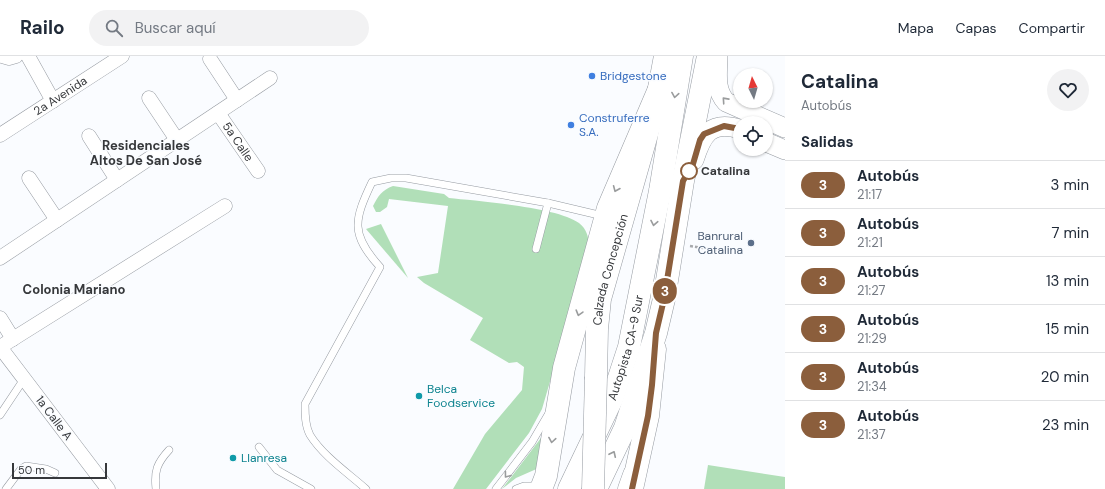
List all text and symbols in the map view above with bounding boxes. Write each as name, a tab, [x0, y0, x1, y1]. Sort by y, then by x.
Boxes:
search box	[89, 10, 369, 46]
text: Railo	[20, 15, 65, 40]
icon: search	[103, 17, 125, 39]
text: Buscar aquí	[135, 18, 216, 38]
text: Mapa	[898, 19, 934, 37]
text: Capas	[956, 19, 997, 37]
text: Compartir	[1019, 19, 1085, 37]
place label: Bridgestone	[600, 68, 667, 84]
north arrow	[733, 68, 773, 108]
map controls	[733, 68, 773, 156]
text: Catalina	[801, 69, 879, 94]
button: heart	[1047, 69, 1089, 111]
marker: Bridgestone	[587, 71, 597, 81]
street label: 2a Avenida	[31, 73, 90, 119]
one-way arrow	[671, 91, 680, 98]
one-way arrow	[723, 97, 730, 105]
text: Autobús	[801, 97, 852, 114]
place label: Construferre S.A.	[579, 110, 650, 140]
button: locate	[733, 116, 773, 156]
street label: 5a Calle	[219, 119, 257, 165]
marker: Construferre S.A.	[566, 120, 576, 130]
text: Salidas	[801, 132, 854, 152]
district label: Residenciales Altos De San José	[90, 137, 202, 169]
marker: Catalina	[680, 162, 698, 180]
place label: Catalina	[701, 163, 750, 179]
text: Autobús	[857, 166, 919, 186]
text: 3 min	[1051, 175, 1089, 195]
text: 3	[819, 176, 827, 194]
one-way arrow	[613, 184, 621, 192]
text: 21:17	[857, 186, 882, 203]
street label: Calzada Concepción	[589, 212, 632, 326]
text: Autobús	[857, 214, 919, 234]
one-way arrow	[650, 220, 658, 226]
text: 7 min	[1051, 223, 1089, 243]
text: 3	[819, 224, 827, 242]
place label: Banrural Catalina	[697, 228, 743, 258]
text: 21:21	[857, 234, 883, 251]
marker: Banrural Catalina	[746, 238, 756, 248]
text: Autobús	[857, 262, 919, 282]
text: 13 min	[1046, 271, 1089, 291]
text: 3	[819, 272, 827, 290]
line badge: 3	[652, 278, 678, 304]
district label: Colonia Mariano	[23, 281, 125, 298]
text: 3	[661, 282, 669, 300]
text: 21:27	[857, 282, 885, 299]
street label: Autopista CA-9 Sur	[604, 293, 647, 402]
one-way arrow	[575, 309, 584, 316]
text: Autobús	[857, 310, 919, 330]
text: 15 min	[1046, 319, 1089, 339]
text: 3	[819, 320, 827, 338]
text: 21:29	[857, 330, 887, 347]
text: Autobús	[857, 358, 919, 378]
text: 20 min	[1041, 367, 1089, 387]
text: 3	[819, 368, 827, 386]
text: 21:34	[857, 378, 887, 395]
place label: Belca Foodservice	[427, 381, 495, 411]
marker: Belca Foodservice	[414, 391, 424, 401]
street label: 1a Calle A	[32, 392, 76, 444]
text: Autobús	[857, 406, 919, 426]
text: 23 min	[1042, 415, 1089, 435]
text: 3	[819, 416, 827, 434]
text: 21:37	[857, 426, 886, 443]
one-way arrow	[548, 437, 557, 443]
place label: Llanresa	[241, 450, 287, 466]
one-way arrow	[608, 451, 616, 458]
marker: Llanresa	[228, 453, 238, 463]
scale bar	[12, 461, 107, 480]
text: 50 m	[18, 463, 45, 477]
one-way arrow	[505, 470, 512, 477]

